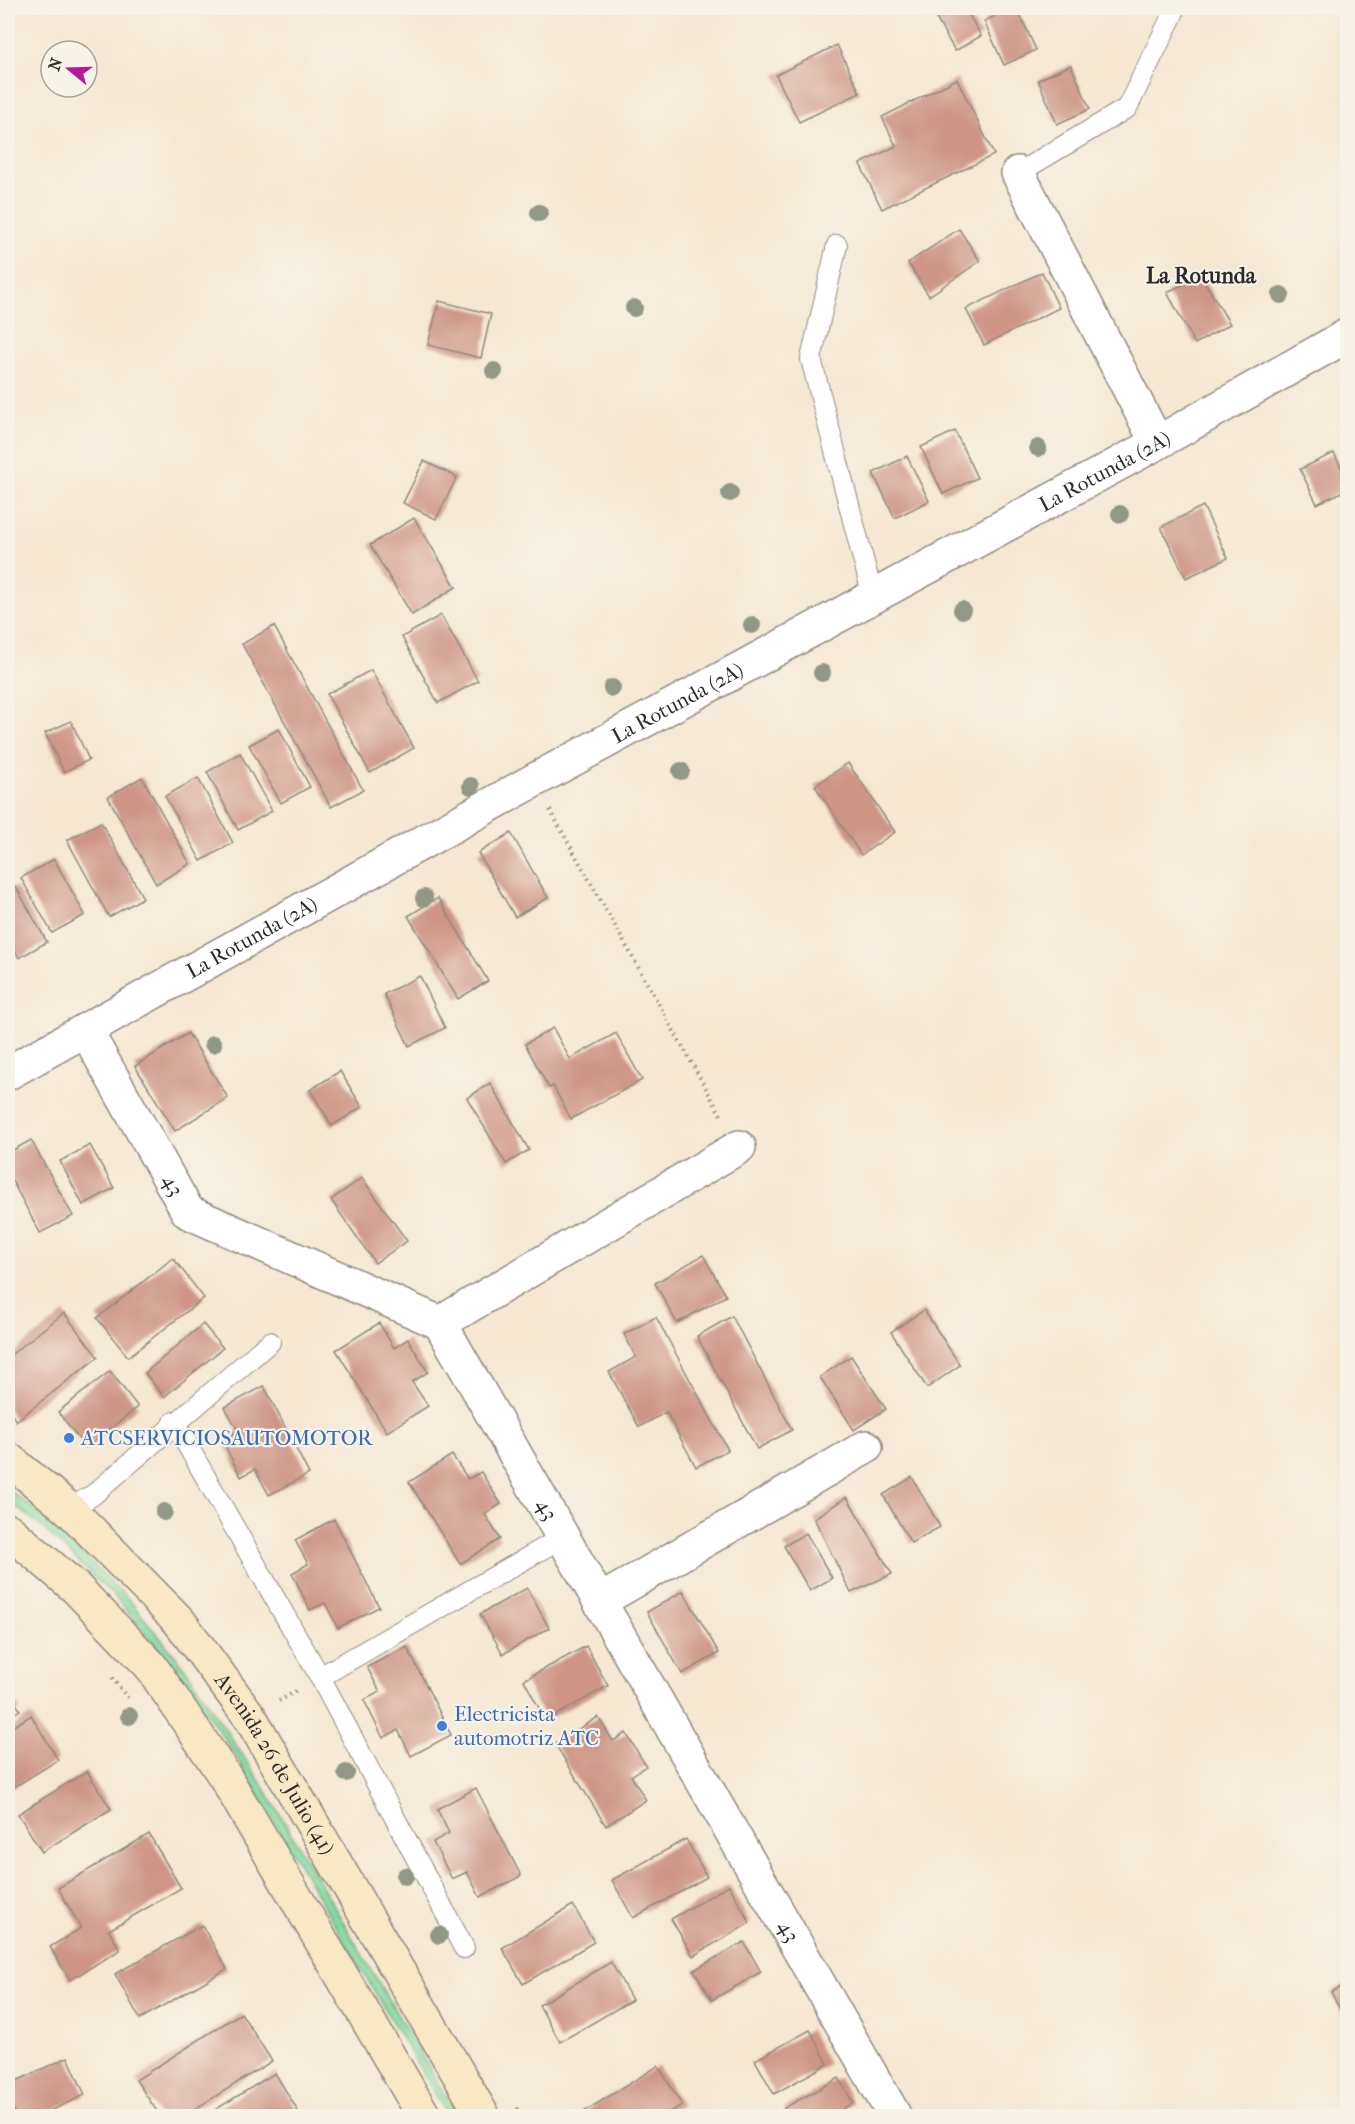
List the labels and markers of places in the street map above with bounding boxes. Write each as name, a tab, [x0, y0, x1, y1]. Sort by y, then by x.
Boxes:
place label: ATCSERVICIOSAUTOMOTOR	[80, 1426, 373, 1450]
marker: ATCSERVICIOSAUTOMOTOR	[62, 1431, 76, 1445]
place label: Electricista automotriz ATC	[454, 1702, 599, 1750]
marker: Electricista automotriz ATC	[435, 1719, 449, 1733]

